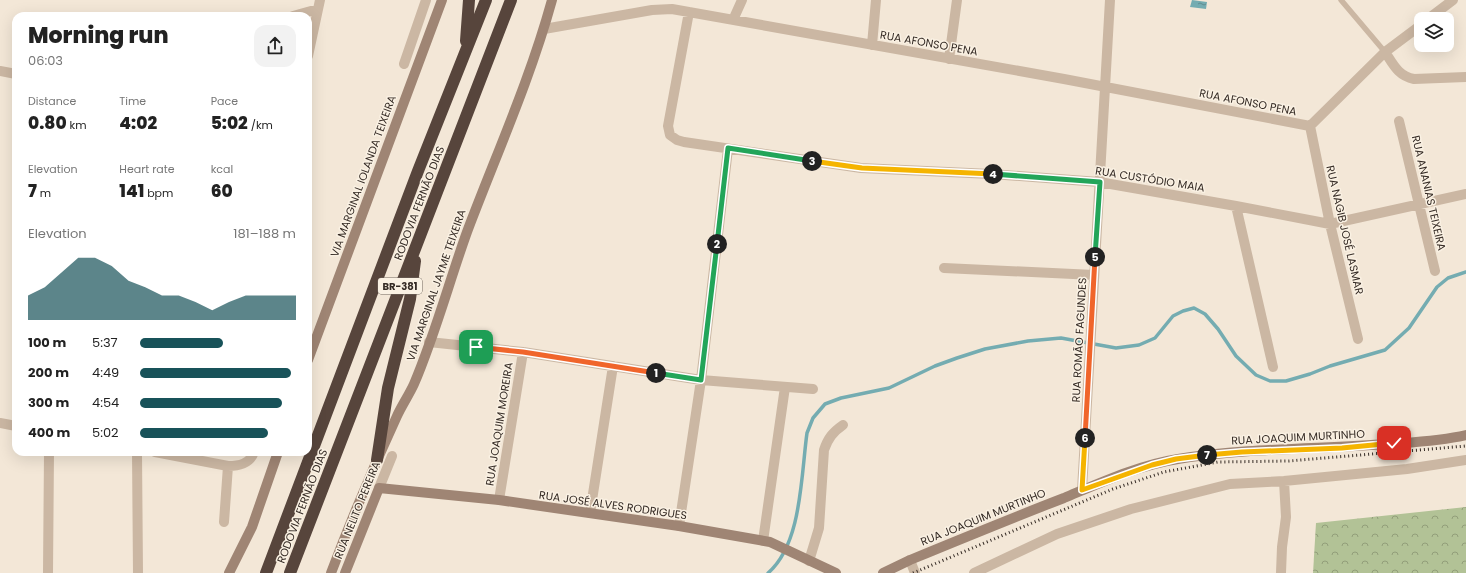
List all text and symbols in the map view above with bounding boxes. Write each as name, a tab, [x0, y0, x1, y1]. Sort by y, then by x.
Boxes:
map controls	[1414, 12, 1454, 52]
button: layers	[1414, 12, 1454, 52]
text: Morning run	[28, 20, 169, 51]
button: share	[254, 25, 296, 67]
street label: RUA AFONSO PENA	[879, 27, 980, 60]
text: 06:03	[28, 51, 63, 70]
street label: RUA AFONSO PENA	[1198, 85, 1299, 119]
street label: VIA MARGINAL IOLANDA TEIXEIRA	[326, 92, 400, 259]
text: Distance	[28, 93, 76, 109]
text: Time	[119, 93, 146, 109]
text: Pace	[211, 93, 238, 109]
text: 0.80	[28, 111, 67, 135]
text: 4:02	[119, 111, 157, 135]
text: 5:02	[211, 111, 248, 135]
text: km	[67, 117, 87, 133]
text: /km	[248, 117, 273, 133]
street label: RUA ANANIAS TEIXEIRA	[1408, 134, 1450, 253]
street label: RODOVIA FERNÃO DIAS	[390, 144, 448, 262]
pin: 3	[802, 151, 822, 171]
text: 3	[809, 153, 815, 169]
text: Elevation	[28, 161, 78, 177]
text: Heart rate	[119, 161, 175, 177]
text: kcal	[211, 161, 233, 177]
street label: RUA CUSTÓDIO MAIA	[1094, 162, 1206, 196]
pin: 4	[983, 164, 1003, 184]
street label: RUA NAGIB JOSÉ LASMAR	[1322, 164, 1368, 297]
text: 4	[989, 166, 997, 182]
text: 7	[28, 179, 37, 203]
text: 141	[119, 179, 144, 203]
text: 60	[211, 179, 233, 203]
text: m	[37, 185, 51, 201]
text: bpm	[144, 185, 173, 201]
street label: VIA MARGINAL JAYME TEIXEIRA	[402, 206, 470, 363]
text: Elevation	[28, 224, 87, 243]
text: 181–188 m	[233, 224, 296, 243]
pin: 2	[707, 234, 727, 254]
text: 2	[714, 236, 720, 252]
pin: 5	[1085, 247, 1105, 267]
text: 5	[1091, 249, 1099, 265]
street label: RUA ROMÃO FAGUNDES	[1068, 277, 1090, 403]
road number: BR-381	[378, 278, 422, 294]
pin	[459, 330, 493, 364]
text: 100 m	[28, 333, 66, 352]
text: 5:37	[92, 333, 118, 352]
icon: arrive	[465, 336, 487, 358]
street label: RUA JOAQUIM MOREIRA	[481, 361, 517, 487]
text: 200 m	[28, 363, 69, 382]
text: 4:49	[92, 363, 119, 382]
pin: 1	[646, 363, 666, 383]
text: 1	[654, 365, 658, 381]
text: 300 m	[28, 393, 69, 412]
text: 4:54	[92, 393, 119, 412]
text: 400 m	[28, 423, 70, 442]
text: 5:02	[92, 423, 119, 442]
street label: RUA JOAQUIM MURTINHO	[1231, 425, 1366, 448]
pin	[1377, 426, 1411, 460]
pin: 6	[1075, 428, 1095, 448]
text: 6	[1081, 430, 1089, 446]
icon: check	[1383, 432, 1405, 454]
pin: 7	[1197, 445, 1217, 465]
street label: RODOVIA FERNÃO DIAS	[273, 447, 331, 565]
text: 7	[1204, 447, 1210, 463]
street label: RUA NELITO PEREIRA	[330, 458, 384, 561]
street label: RUA JOAQUIM MURTINHO	[918, 484, 1048, 549]
street label: RUA JOSÉ ALVES RODRIGUES	[538, 487, 688, 523]

